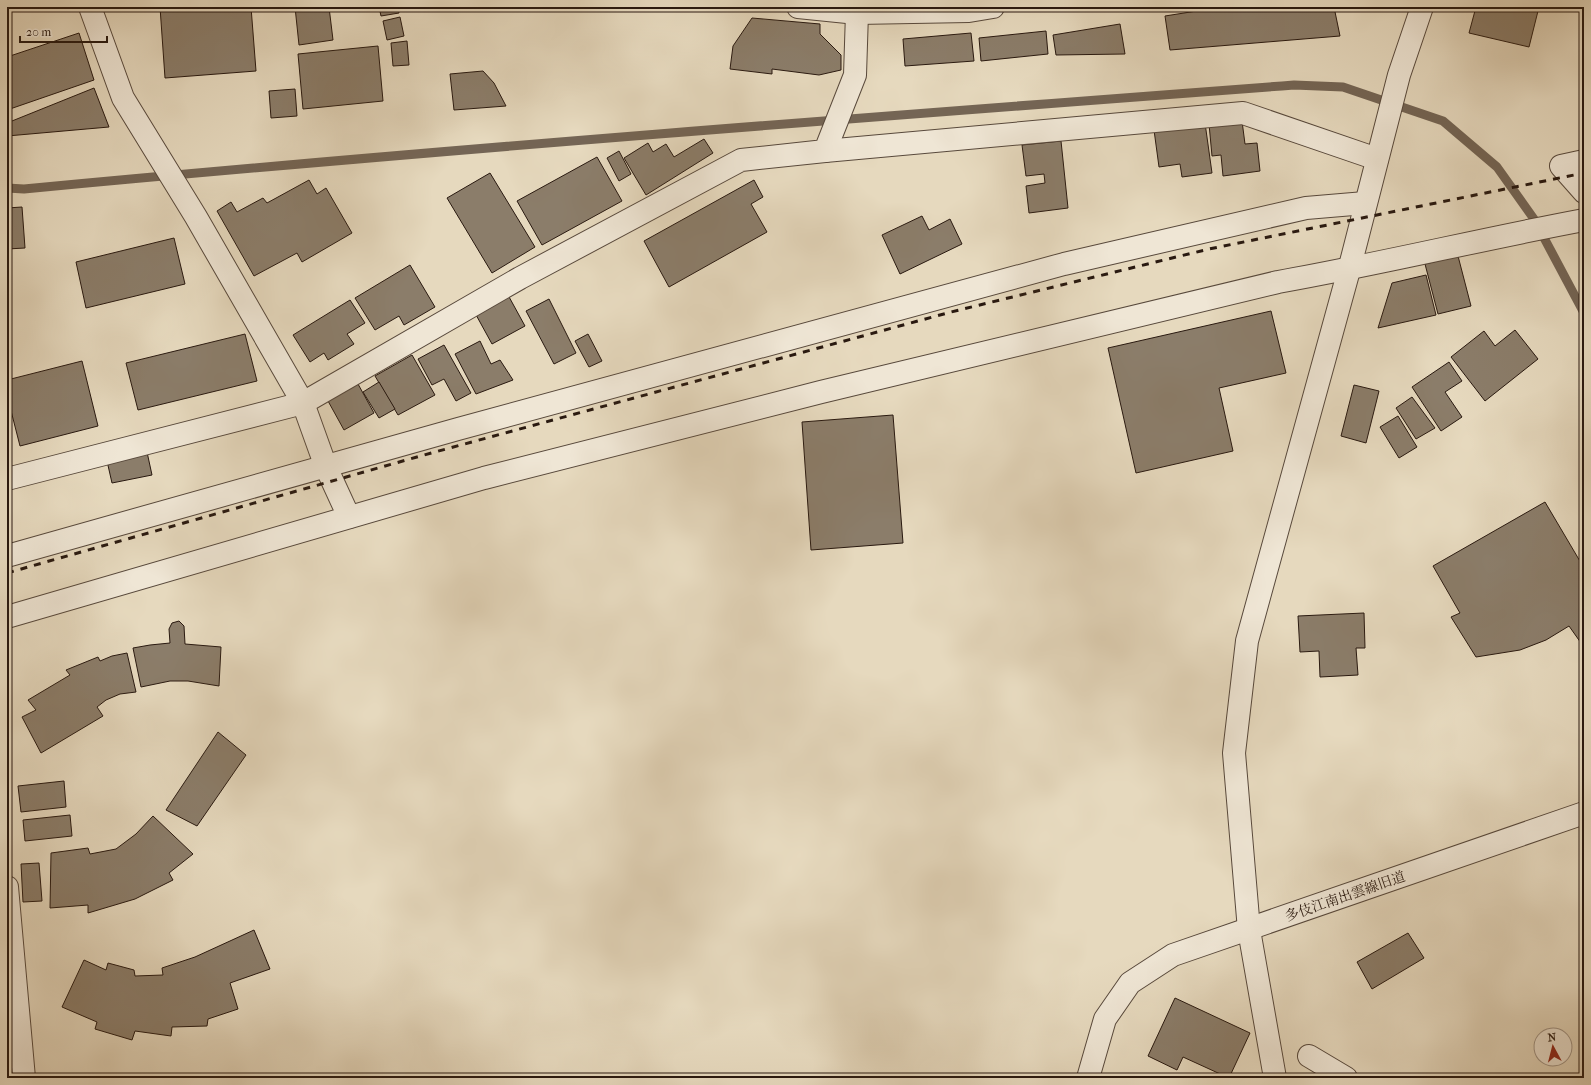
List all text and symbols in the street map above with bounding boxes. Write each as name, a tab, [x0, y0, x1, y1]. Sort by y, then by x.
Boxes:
scale bar	[20, 18, 107, 44]
text: 20 m	[26, 25, 51, 39]
street label: 多伎江南出雲線旧道	[1283, 868, 1407, 925]
north arrow	[1533, 1027, 1573, 1067]
text: N	[1547, 1031, 1557, 1045]

